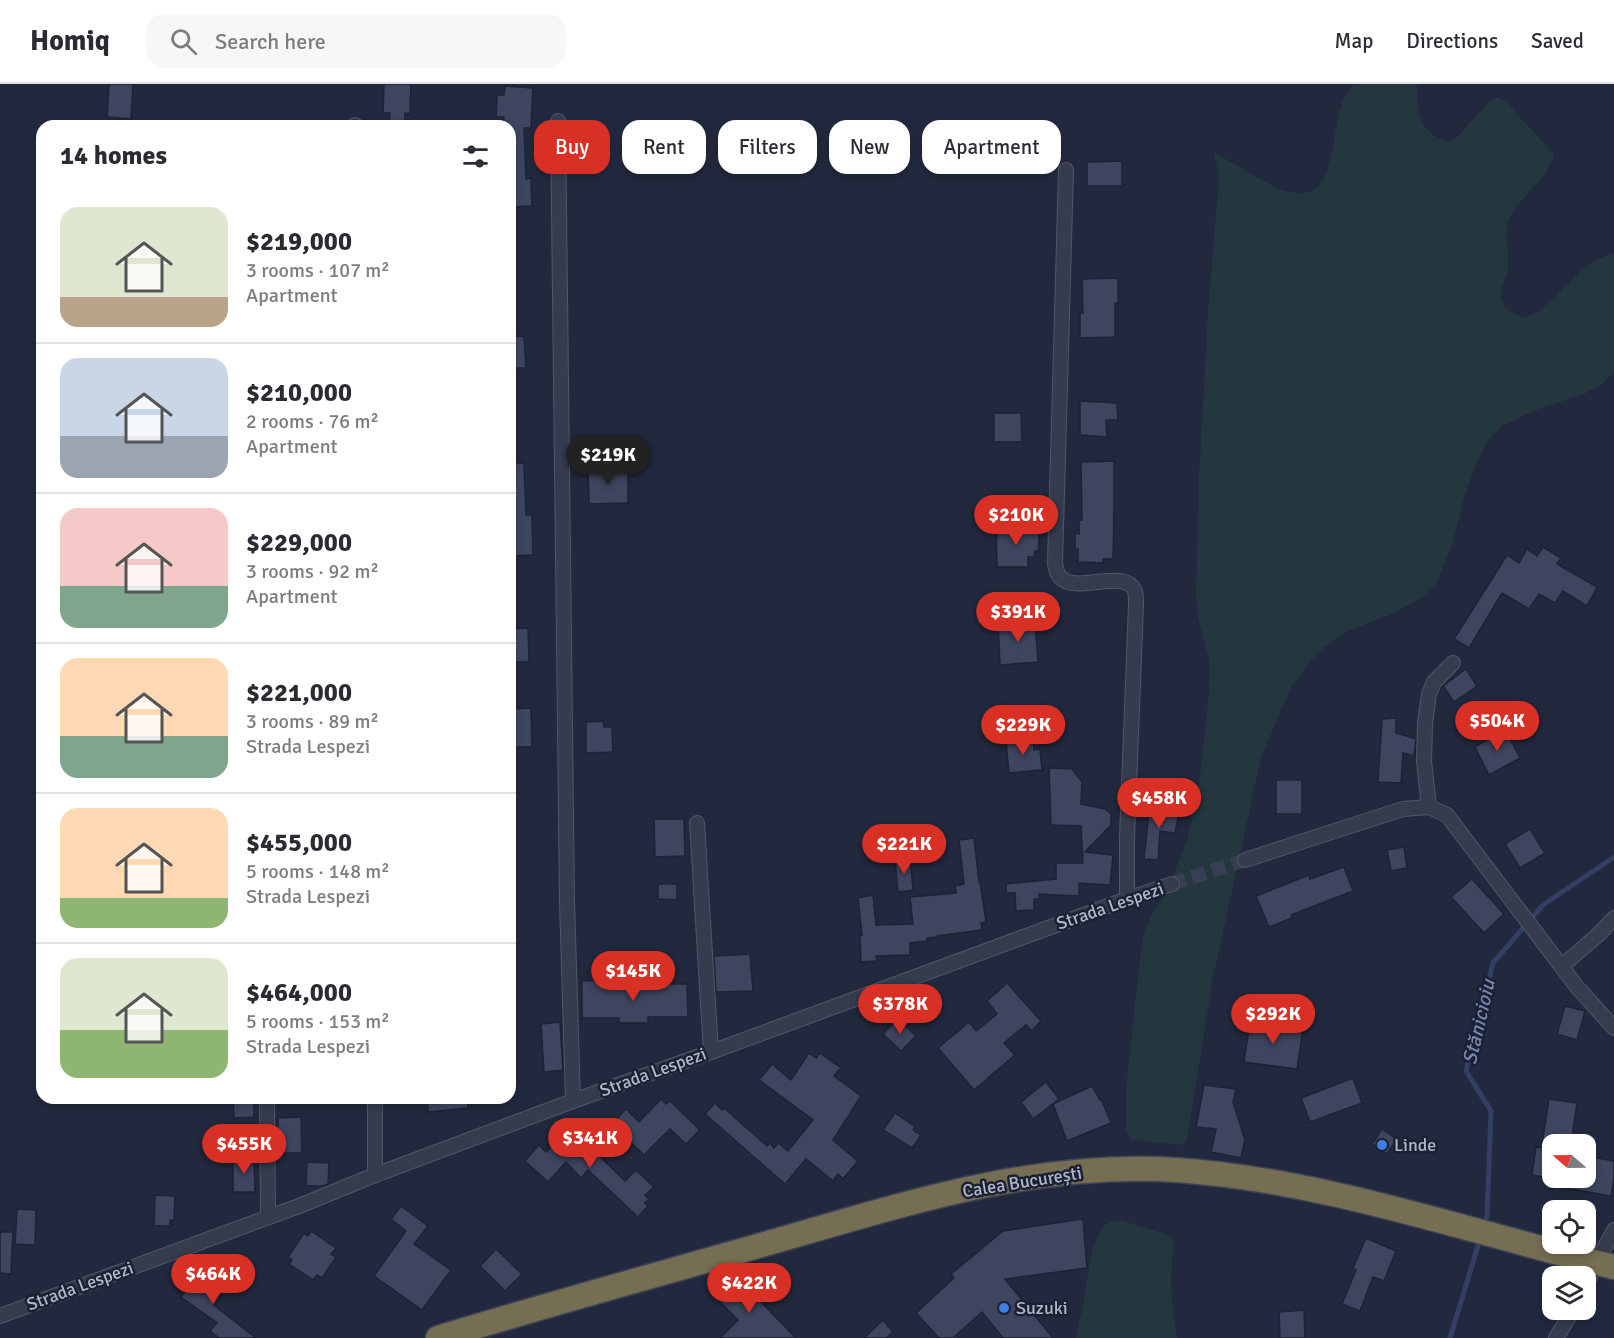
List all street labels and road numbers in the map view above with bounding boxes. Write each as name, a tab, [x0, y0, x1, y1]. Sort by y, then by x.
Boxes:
street label: Strada Lespezi	[1054, 877, 1166, 935]
street label: Strada Lespezi	[597, 1043, 709, 1101]
street label: Calea București	[961, 1162, 1083, 1202]
street label: Strada Lespezi	[24, 1257, 136, 1315]

